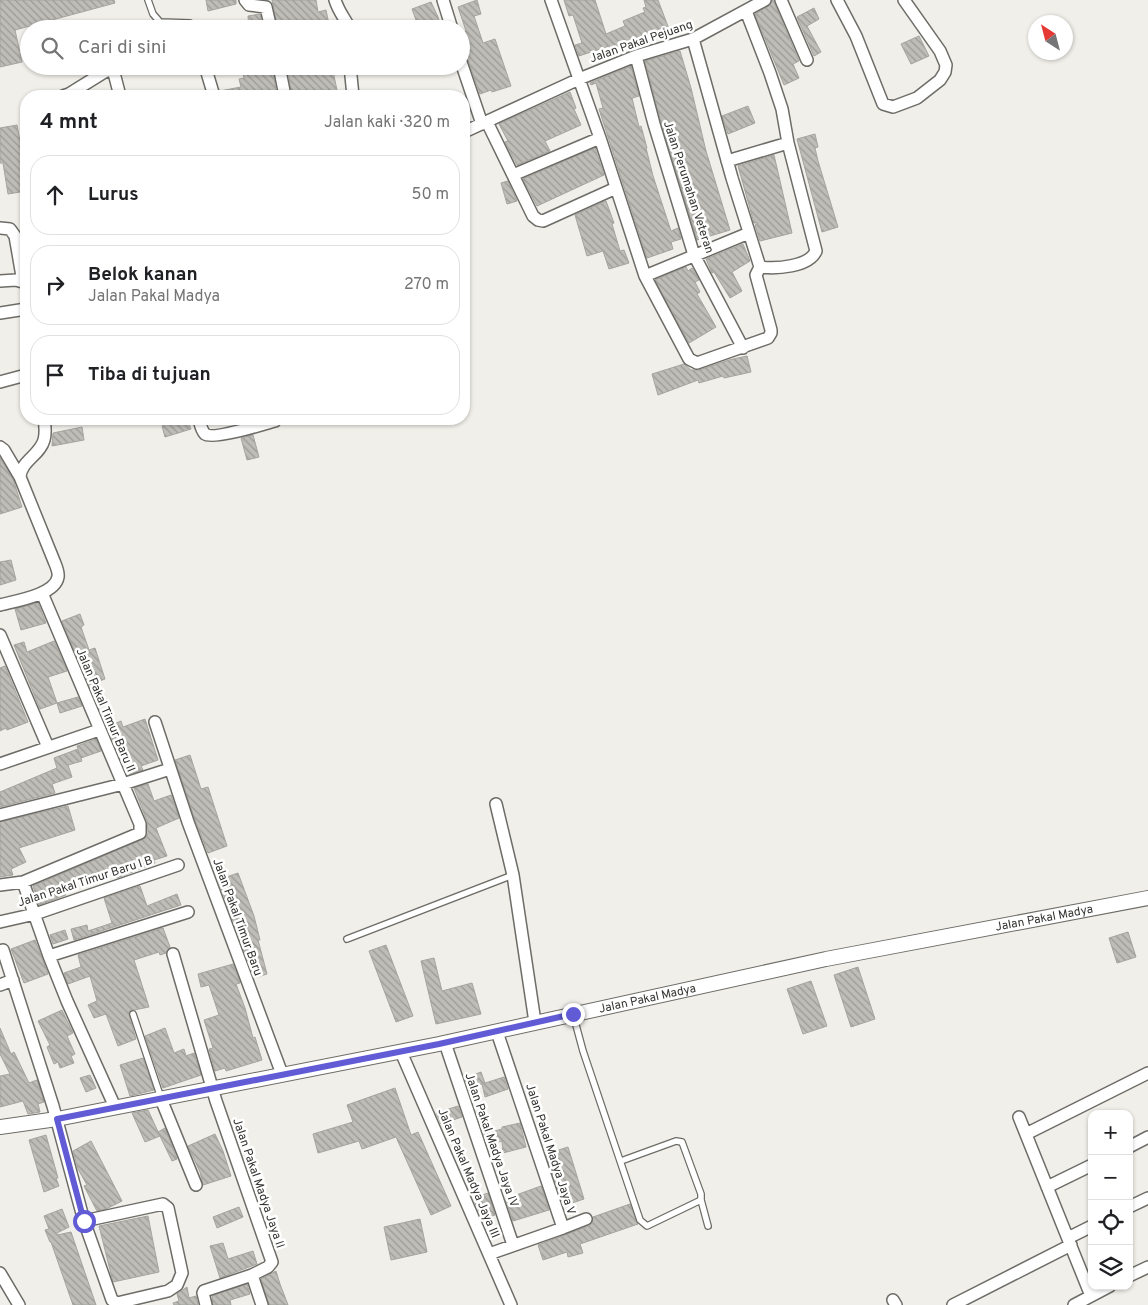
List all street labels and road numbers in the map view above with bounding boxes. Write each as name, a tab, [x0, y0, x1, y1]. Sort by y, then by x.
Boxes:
street label: Jalan Pakal Pejuang	[588, 17, 695, 67]
street label: Jalan Perumahan Veteran	[659, 119, 717, 256]
street label: Jalan Pakal Timur Baru II	[72, 646, 139, 775]
street label: Jalan Pakal Timur Baru I B	[16, 853, 155, 911]
street label: Jalan Pakal Timur Baru	[208, 856, 266, 978]
street label: Jalan Pakal Madya	[994, 902, 1094, 936]
street label: Jalan Pakal Madya	[597, 981, 698, 1018]
street label: Jalan Pakal Madya Jaya IV	[461, 1071, 522, 1210]
street label: Jalan Pakal Madya Jaya V	[521, 1082, 579, 1217]
street label: Jalan Pakal Madya Jaya III	[433, 1106, 503, 1241]
street label: Jalan Pakal Madya Jaya II	[228, 1116, 288, 1251]

